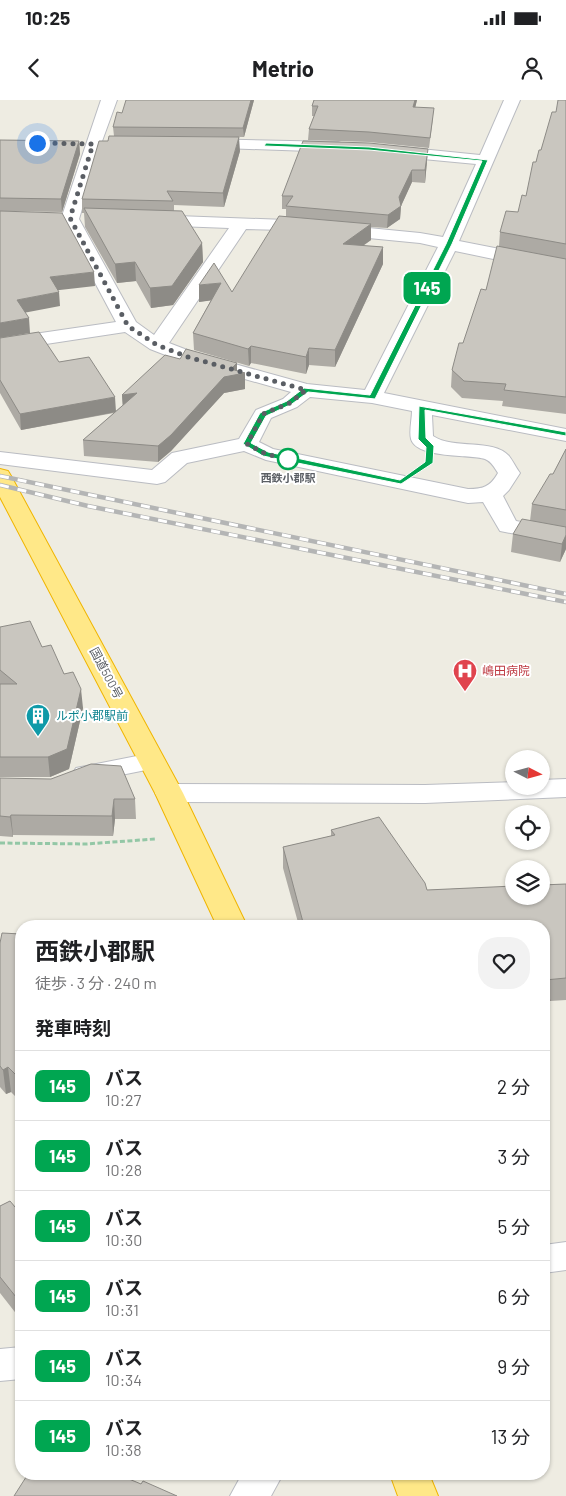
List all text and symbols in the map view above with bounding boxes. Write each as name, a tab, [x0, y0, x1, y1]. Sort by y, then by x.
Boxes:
text: 10:25	[25, 6, 70, 29]
icon: back	[20, 54, 48, 82]
icon: person	[518, 54, 546, 82]
text: Metrio	[252, 55, 314, 81]
your location	[25, 131, 50, 156]
line badge: 145	[398, 272, 456, 304]
text: 145	[414, 277, 440, 299]
marker: 西鉄小郡駅	[277, 448, 299, 470]
place label: 西鉄小郡駅	[261, 471, 316, 484]
street label: 国道500号	[88, 645, 126, 700]
hospital icon: 嶋田病院	[452, 658, 478, 692]
place label: 嶋田病院	[482, 663, 530, 677]
building icon: ルポ小郡駅前	[25, 703, 51, 737]
place label: ルポ小郡駅前	[56, 708, 128, 722]
north arrow	[505, 750, 550, 795]
map controls	[505, 750, 550, 905]
button: locate	[505, 805, 550, 850]
button: layers	[505, 860, 550, 905]
text: 西鉄小郡駅	[35, 936, 155, 965]
button: heart	[478, 937, 530, 989]
text: 徒歩 · 3 分 · 240 m	[35, 973, 157, 992]
text: 発車時刻	[35, 1016, 111, 1039]
text: バス	[105, 1066, 143, 1089]
text: 145	[49, 1075, 76, 1097]
text: 2 分	[497, 1075, 530, 1098]
text: 10:27	[105, 1090, 141, 1109]
text: バス	[105, 1136, 143, 1159]
text: 145	[49, 1145, 76, 1167]
text: 3 分	[497, 1145, 530, 1168]
text: 10:28	[105, 1160, 142, 1179]
text: バス	[105, 1206, 143, 1229]
text: 145	[49, 1215, 76, 1237]
text: 5 分	[497, 1215, 530, 1238]
text: 10:30	[105, 1230, 142, 1249]
text: バス	[105, 1276, 143, 1299]
text: 145	[49, 1285, 76, 1307]
text: 6 分	[497, 1285, 530, 1308]
text: 10:31	[105, 1300, 139, 1319]
text: バス	[105, 1346, 143, 1369]
text: 145	[49, 1355, 76, 1377]
text: 9 分	[497, 1355, 530, 1378]
text: 10:34	[105, 1370, 142, 1389]
text: バス	[105, 1416, 143, 1439]
text: 145	[49, 1425, 76, 1447]
text: 13 分	[491, 1425, 530, 1448]
text: 10:38	[105, 1440, 142, 1459]

